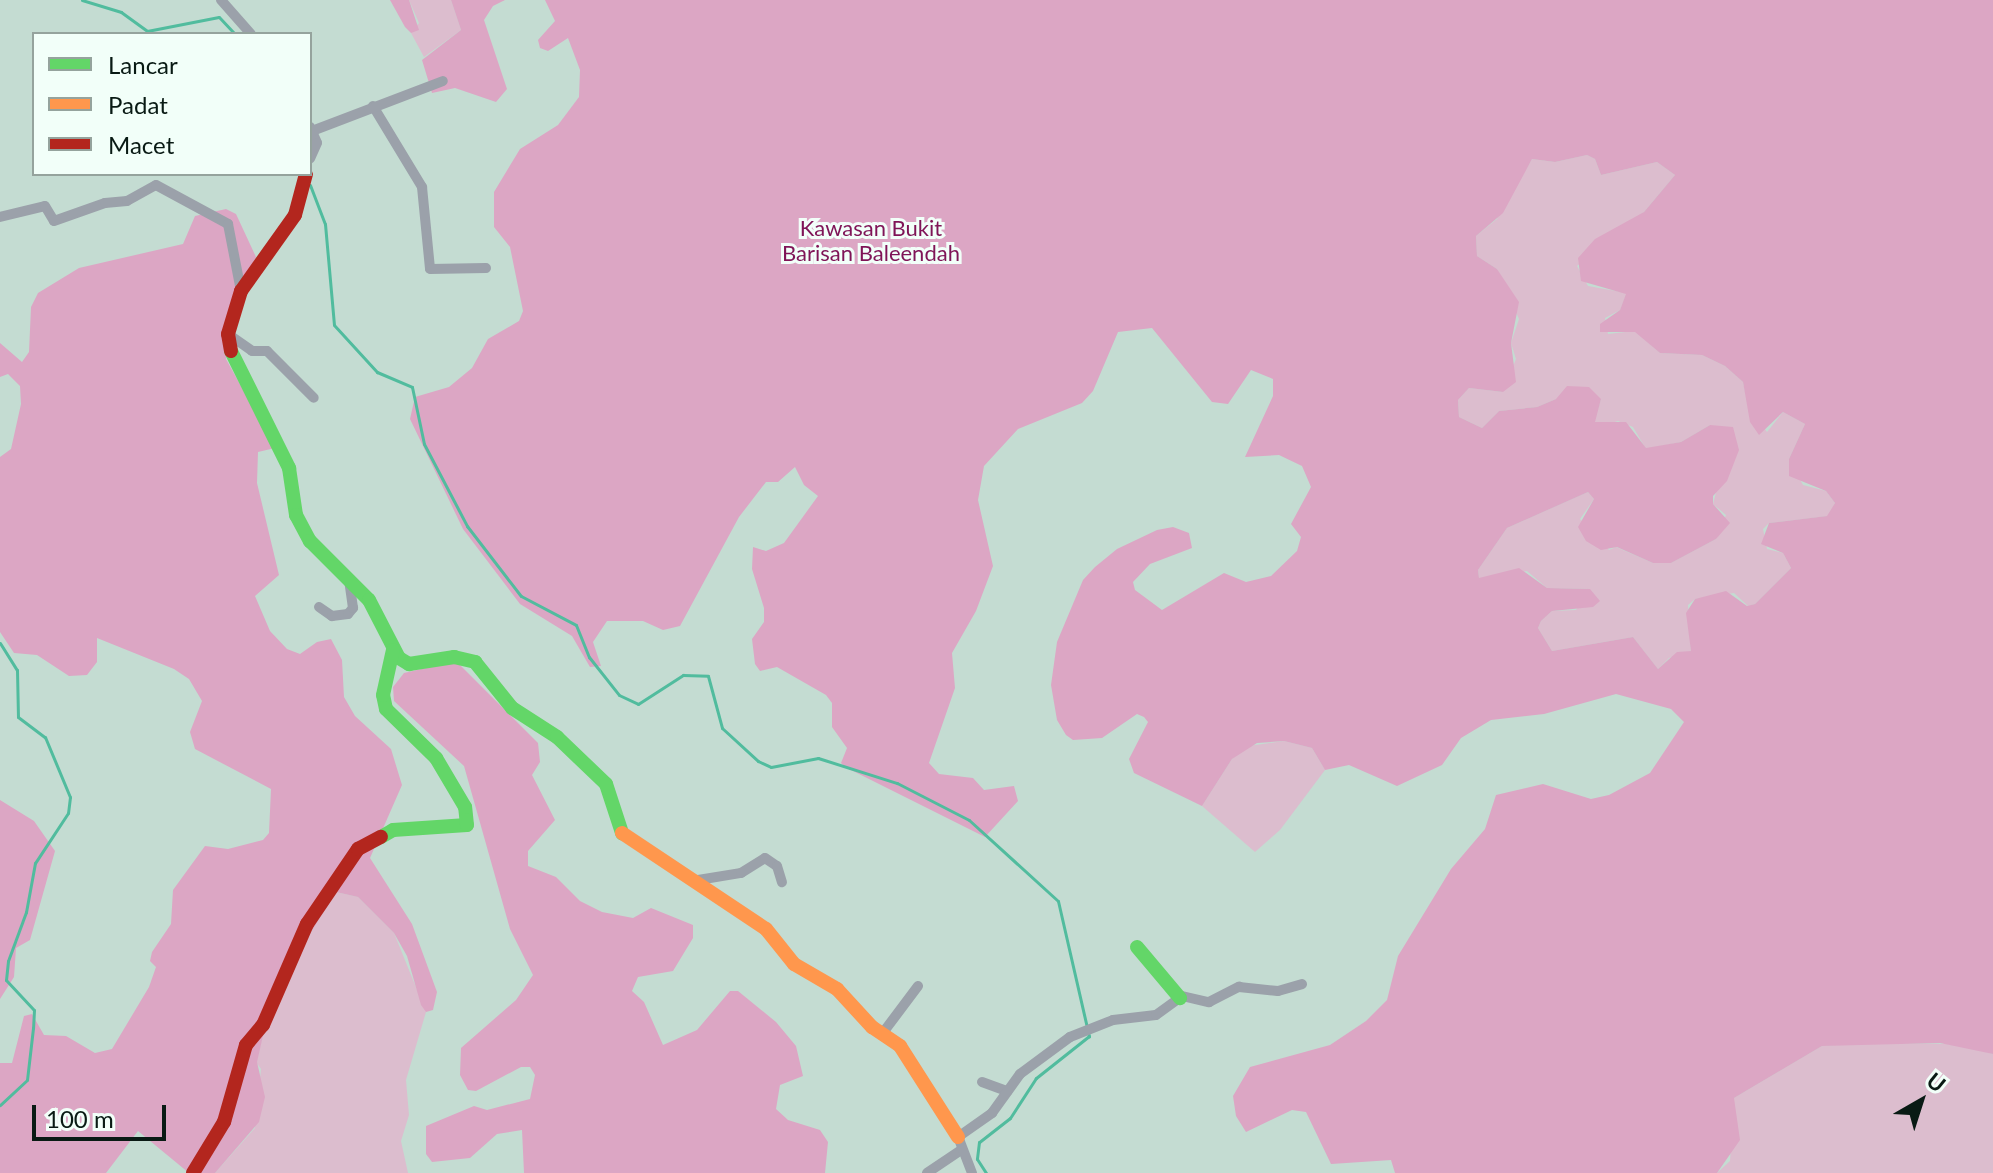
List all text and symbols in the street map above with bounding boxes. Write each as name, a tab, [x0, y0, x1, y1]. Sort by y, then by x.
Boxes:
legend	[32, 32, 312, 176]
text: Lancar	[108, 50, 178, 79]
text: Padat	[108, 90, 168, 119]
text: Macet	[108, 130, 174, 159]
park label: Kawasan Bukit Barisan Baleendah	[782, 214, 960, 266]
north arrow	[1881, 1061, 1961, 1141]
text: U	[1922, 1066, 1951, 1098]
scale bar	[36, 1089, 170, 1139]
text: 100 m	[46, 1104, 114, 1133]

